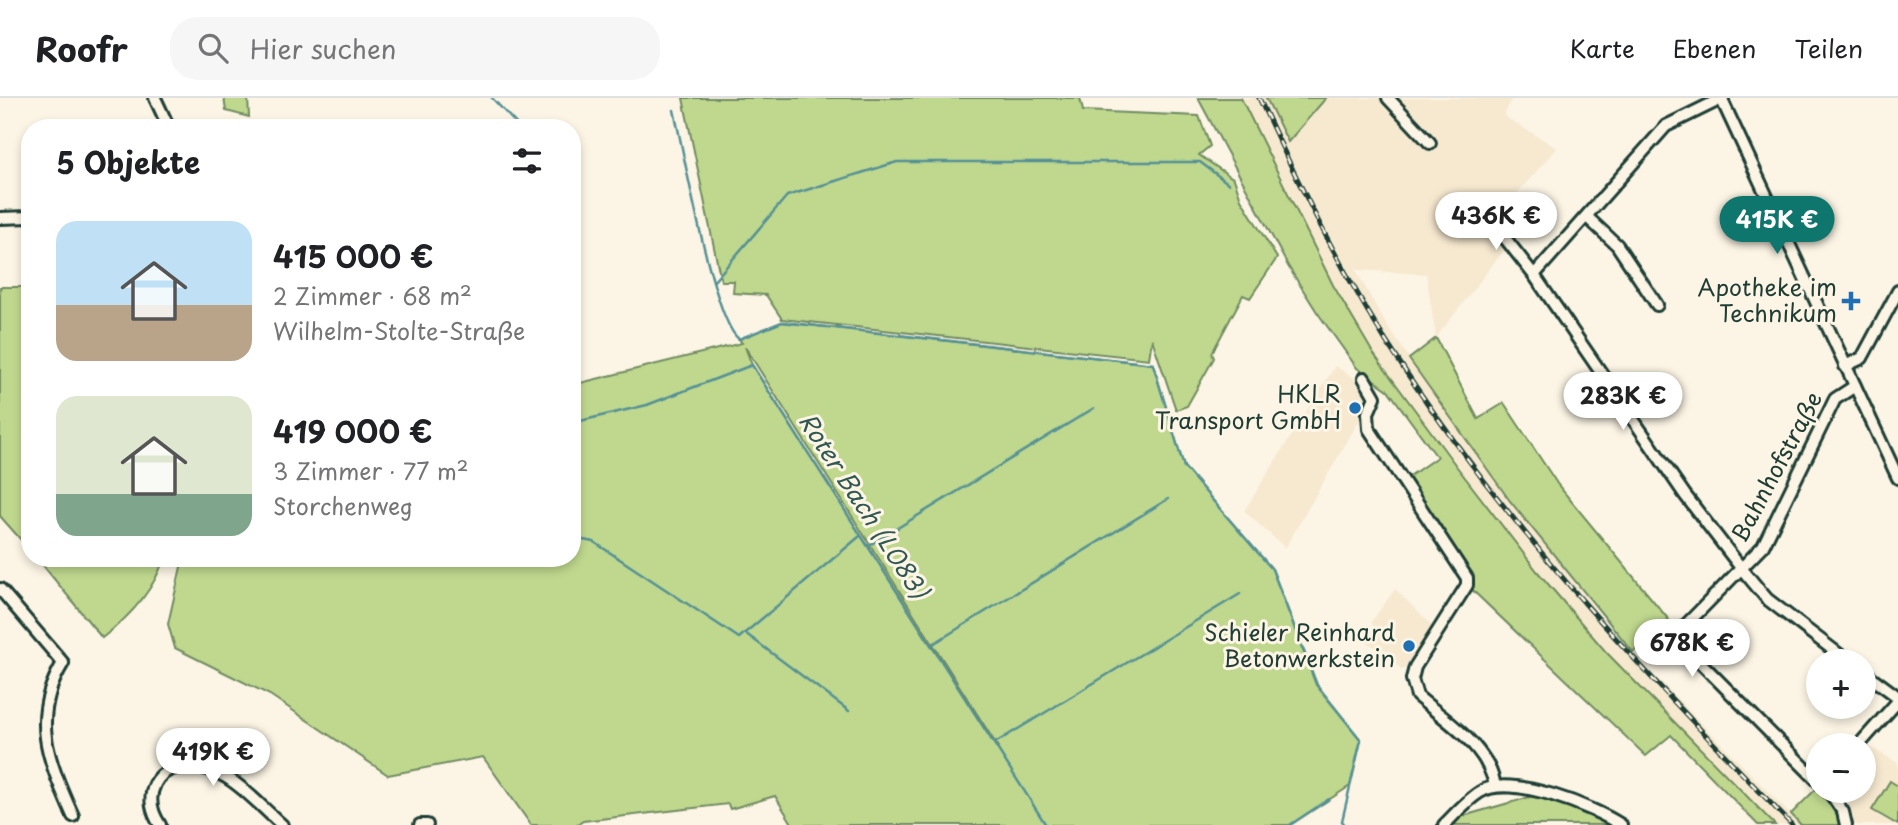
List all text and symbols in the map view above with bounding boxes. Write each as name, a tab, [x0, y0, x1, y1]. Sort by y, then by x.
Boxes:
search box	[170, 17, 660, 80]
text: Roofr	[35, 23, 128, 73]
icon: search	[194, 29, 232, 67]
text: Hier suchen	[250, 29, 396, 68]
text: Karte	[1570, 30, 1635, 66]
text: Ebenen	[1673, 30, 1756, 66]
text: Teilen	[1794, 30, 1863, 66]
text: 5 Objekte	[56, 139, 200, 184]
icon: filters	[508, 142, 546, 180]
pin: 436K €	[1439, 192, 1553, 252]
text: 436K €	[1451, 197, 1541, 232]
pin: 415K €	[1720, 197, 1834, 256]
text: 415K €	[1736, 201, 1818, 236]
text: 415 000 €	[273, 233, 433, 278]
icon: home	[112, 249, 196, 333]
place label: Apotheke im Technikum	[1697, 269, 1837, 330]
text: 2 Zimmer · 68 m²	[273, 278, 472, 313]
marker: Apotheke im Technikum	[1843, 293, 1859, 309]
text: Wilhelm-Stolte-Straße	[273, 313, 525, 348]
pin: 283K €	[1566, 372, 1680, 432]
place label: HKLR Transport GmbH	[1155, 376, 1341, 437]
text: 283K €	[1579, 377, 1667, 412]
street label: Bahnhofstraße	[1721, 385, 1830, 548]
marker: HKLR Transport GmbH	[1347, 400, 1363, 416]
water label: Roter Bach (L083)	[791, 405, 939, 606]
text: 419 000 €	[273, 408, 432, 453]
icon: home	[112, 424, 196, 508]
text: 3 Zimmer · 77 m²	[273, 453, 469, 488]
text: Storchenweg	[273, 488, 413, 523]
place label: Schieler Reinhard Betonwerkstein	[1204, 614, 1395, 675]
pin: 678K €	[1635, 620, 1749, 679]
text: 678K €	[1650, 624, 1734, 659]
marker: Schieler Reinhard Betonwerkstein	[1401, 638, 1417, 654]
map controls	[1806, 649, 1876, 803]
button: +	[1806, 649, 1876, 719]
pin: 419K €	[156, 728, 270, 788]
text: 419K €	[172, 733, 254, 768]
button: −	[1806, 733, 1876, 803]

